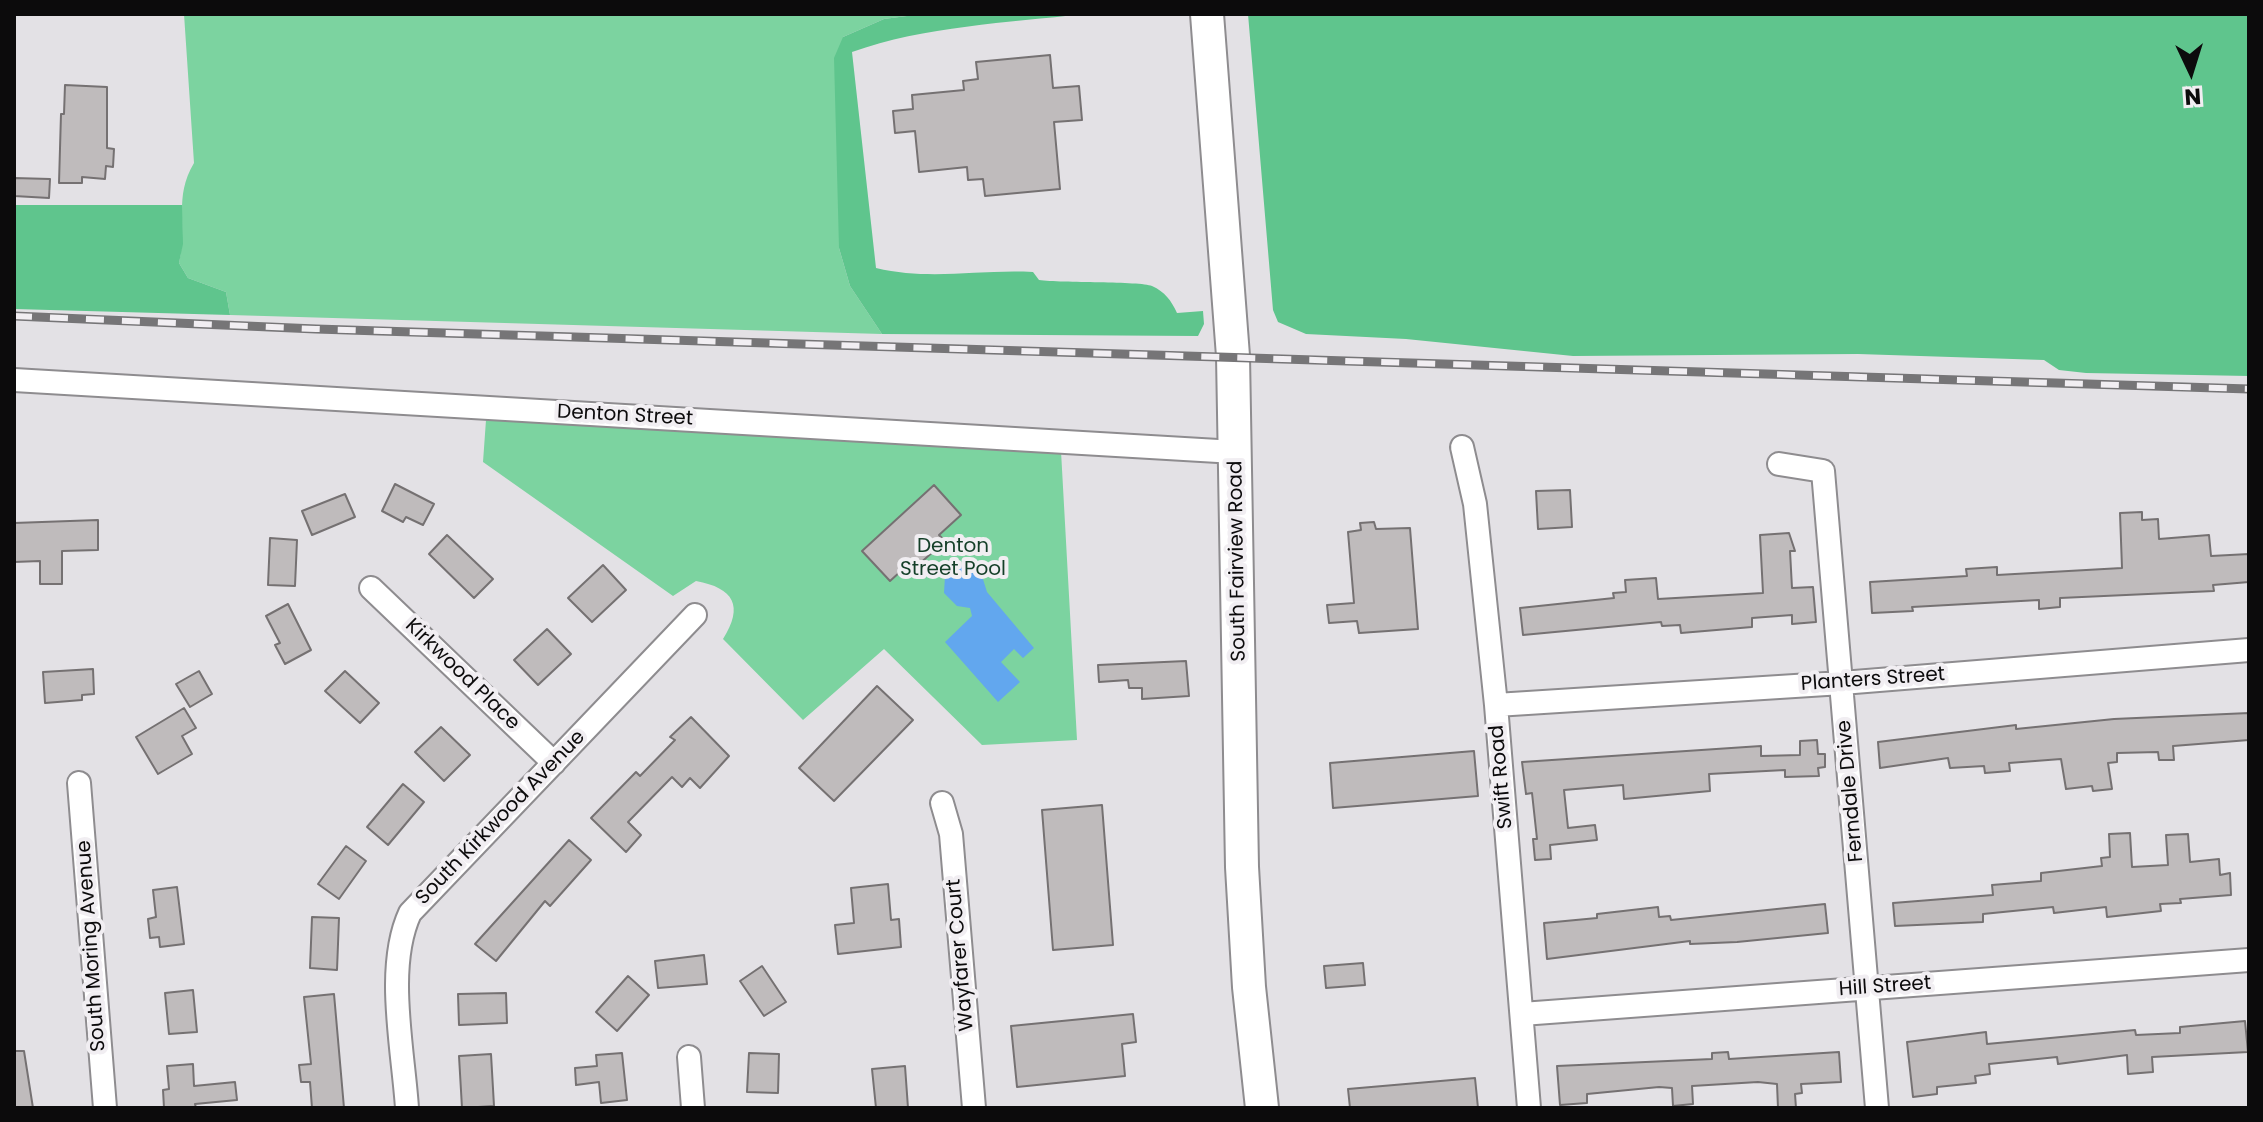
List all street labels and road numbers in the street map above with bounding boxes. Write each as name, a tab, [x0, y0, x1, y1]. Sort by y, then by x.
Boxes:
street label: Denton Street	[556, 400, 694, 432]
street label: South Fairview Road	[1224, 460, 1252, 662]
street label: Kirkwood Place	[400, 614, 524, 736]
street label: Planters Street	[1800, 663, 1946, 697]
street label: Ferndale Drive	[1833, 719, 1869, 863]
street label: Swift Road	[1486, 724, 1518, 830]
street label: South Kirkwood Avenue	[411, 726, 591, 910]
street label: South Moring Avenue	[73, 839, 111, 1053]
street label: Wayfarer Court	[942, 878, 980, 1032]
street label: Hill Street	[1838, 972, 1932, 1002]

